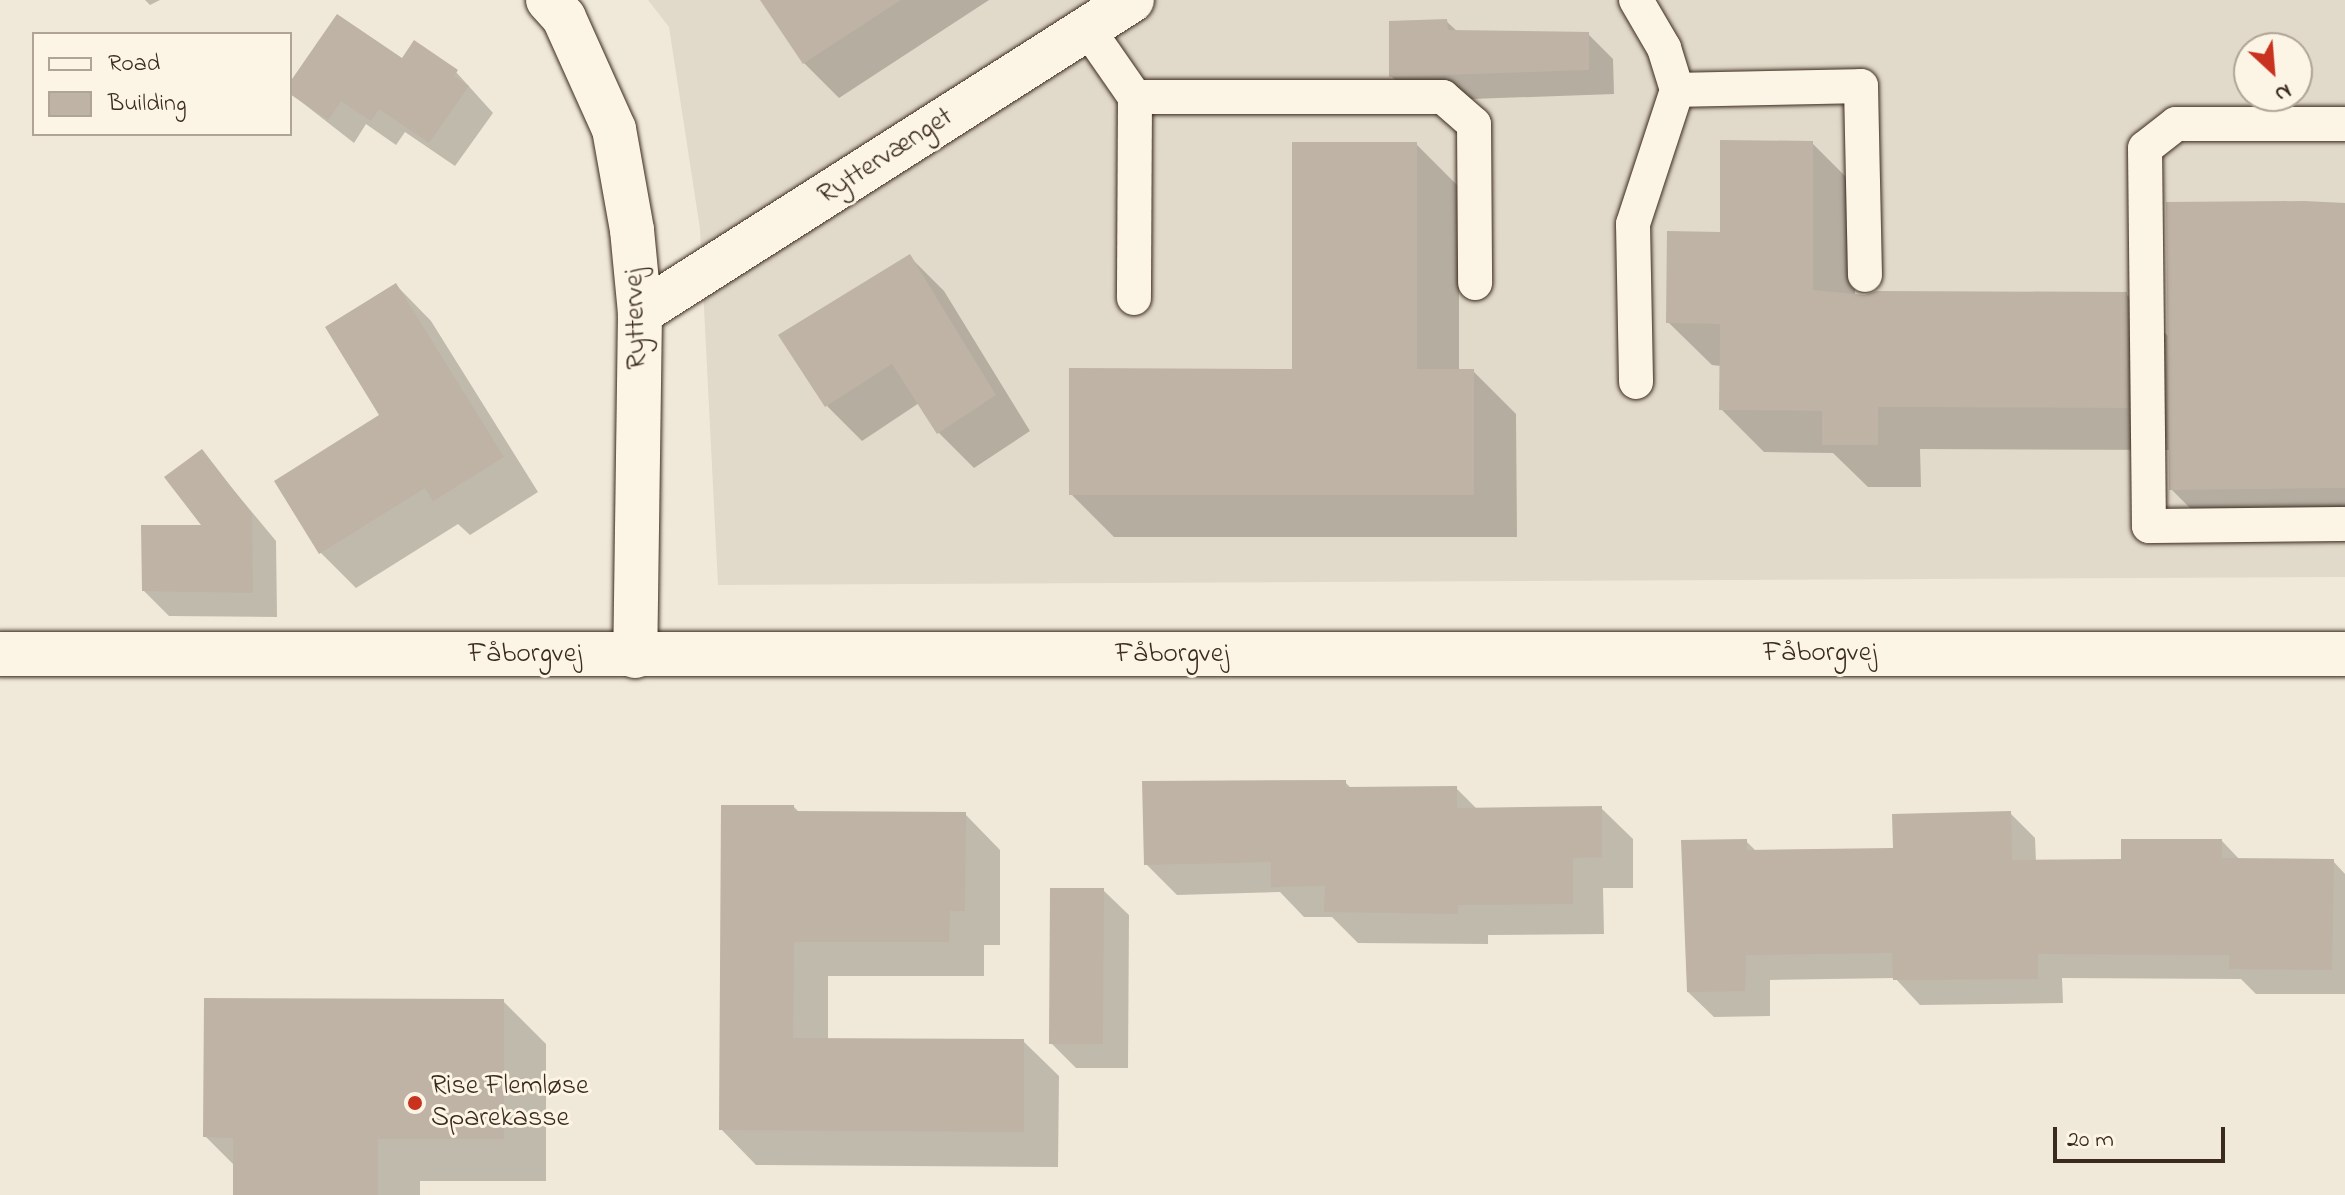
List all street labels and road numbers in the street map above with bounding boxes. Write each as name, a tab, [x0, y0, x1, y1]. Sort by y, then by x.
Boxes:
street label: Ryttervænget	[812, 101, 960, 213]
street label: Ryttervej	[618, 268, 656, 370]
street label: Fåborgvej	[1763, 637, 1877, 671]
street label: Fåborgvej	[468, 638, 582, 672]
street label: Fåborgvej	[1115, 638, 1229, 672]

